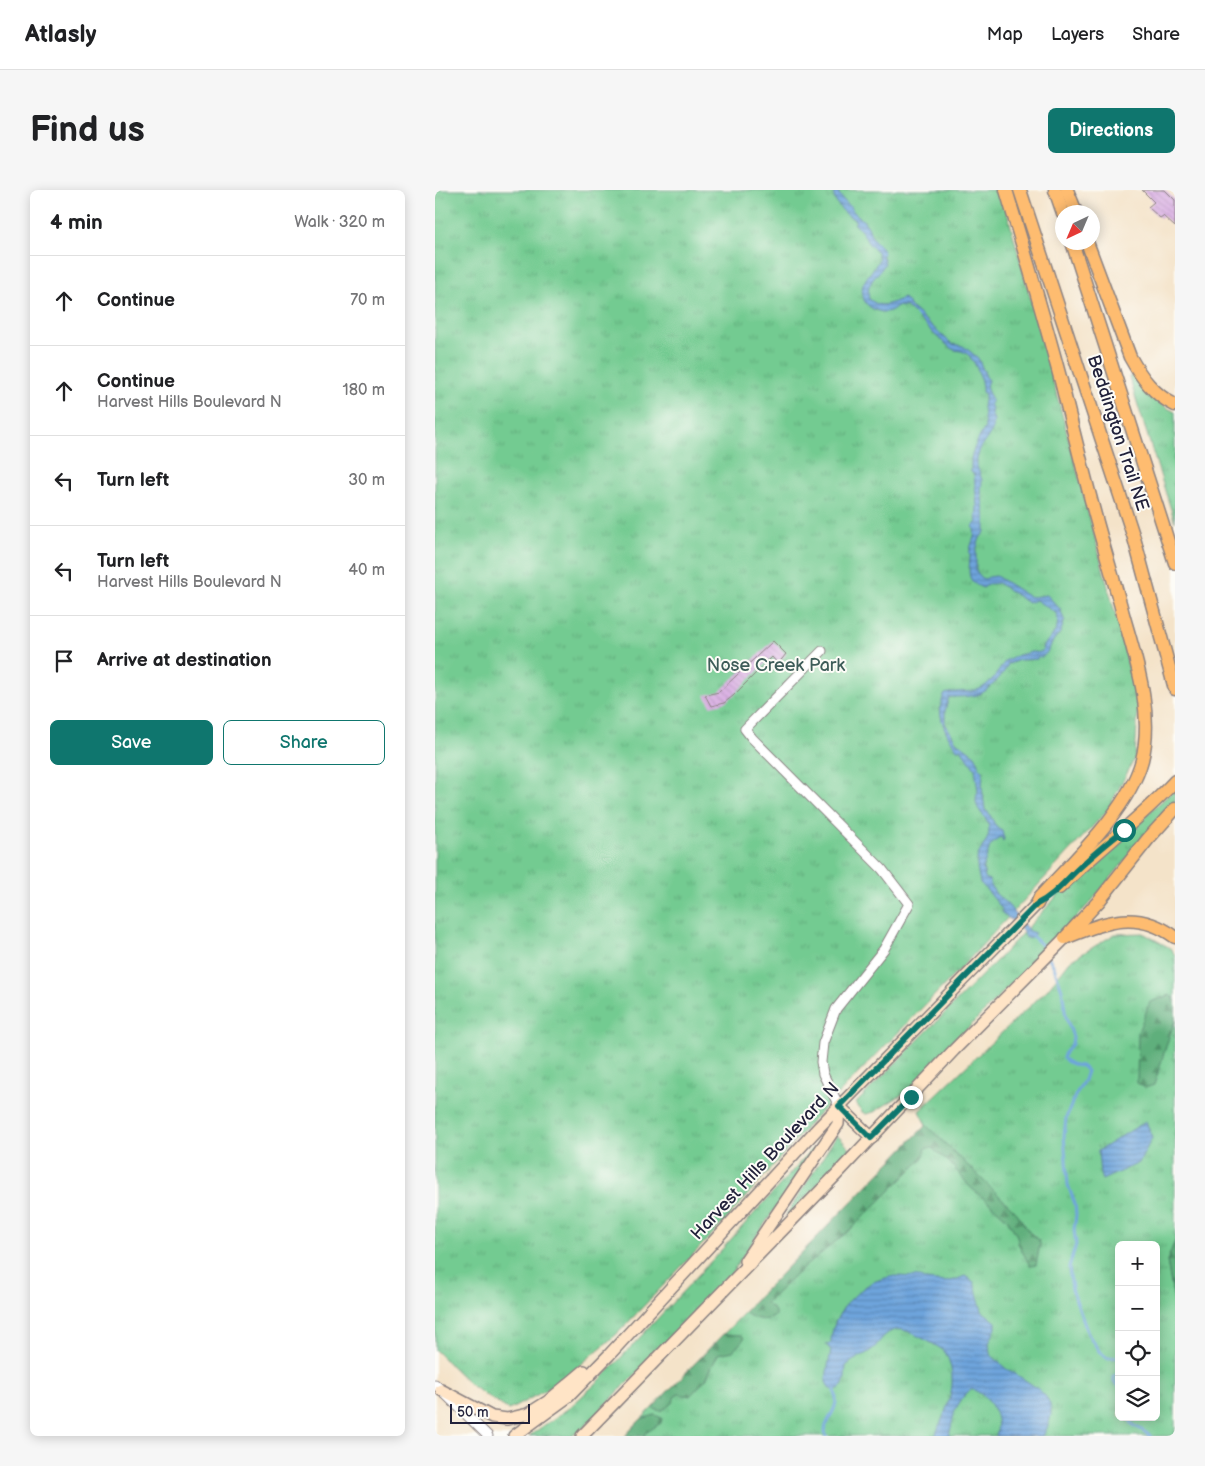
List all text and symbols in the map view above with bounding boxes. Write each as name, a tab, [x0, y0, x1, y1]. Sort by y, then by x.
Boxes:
text: Atlasly	[25, 20, 96, 49]
text: Map	[987, 24, 1023, 45]
text: Layers	[1051, 24, 1104, 45]
text: Share	[1132, 24, 1180, 45]
button: Directions	[1048, 108, 1175, 153]
text: Find us	[30, 109, 145, 152]
north arrow	[1055, 205, 1100, 250]
text: 4 min	[50, 210, 103, 235]
text: Walk · 320 m	[294, 213, 385, 232]
icon: ahead	[50, 287, 78, 315]
text: Continue	[97, 289, 175, 312]
text: 70 m	[350, 291, 385, 310]
street label: Beddington Trail NE	[1083, 352, 1153, 514]
text: Continue	[97, 370, 175, 393]
icon: ahead	[50, 377, 78, 405]
text: 180 m	[343, 381, 385, 400]
text: Harvest Hills Boulevard N	[97, 393, 282, 412]
icon: left	[50, 467, 78, 495]
text: Turn left	[97, 469, 169, 492]
text: 30 m	[348, 471, 385, 490]
text: Turn left	[97, 550, 169, 573]
icon: left	[50, 557, 78, 585]
text: 40 m	[348, 561, 385, 580]
text: Harvest Hills Boulevard N	[97, 573, 282, 592]
icon: arrive	[50, 647, 78, 675]
text: Arrive at destination	[97, 649, 272, 672]
park label: Nose Creek Park	[707, 655, 845, 676]
button: Save	[50, 720, 213, 765]
button: Share	[223, 720, 385, 765]
route start	[1113, 819, 1136, 842]
street label: Harvest Hills Boulevard N	[686, 1078, 844, 1244]
route end	[900, 1086, 923, 1109]
map controls	[1115, 1241, 1160, 1421]
button: +	[1115, 1241, 1160, 1286]
button: −	[1115, 1286, 1160, 1331]
button: locate	[1115, 1331, 1160, 1376]
button: layers	[1115, 1376, 1160, 1421]
scale bar	[450, 1401, 530, 1424]
text: 50 m	[457, 1404, 489, 1421]

